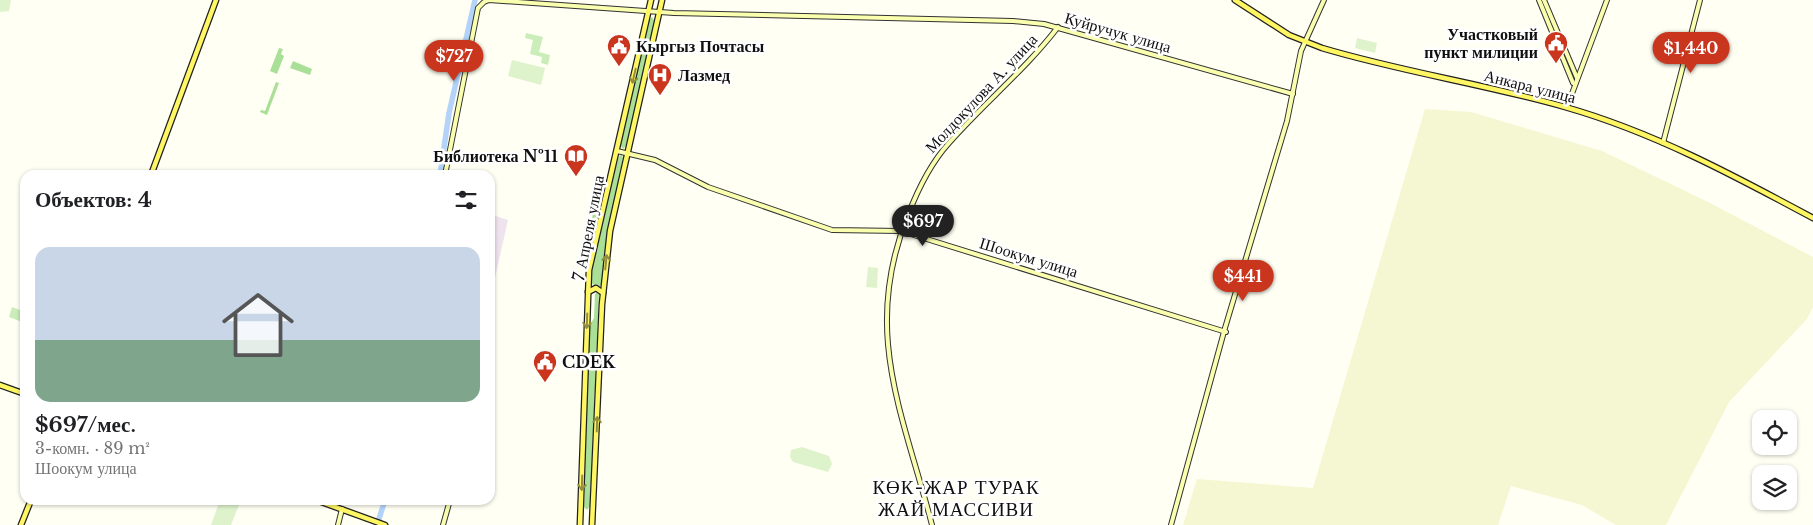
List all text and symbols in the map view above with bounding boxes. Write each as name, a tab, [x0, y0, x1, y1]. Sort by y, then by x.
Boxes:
street label: Куйручук улица	[1062, 7, 1174, 57]
place label: Участковый пункт милиции	[1424, 24, 1538, 62]
street label: Молдокулова А. улица	[921, 29, 1041, 157]
public building icon: Участковый пункт милиции	[1543, 30, 1569, 64]
pin: $1,440	[1650, 32, 1732, 74]
public building icon: Кыргыз Почтасы	[606, 33, 632, 67]
place label: Кыргыз Почтасы	[636, 36, 765, 56]
text: $1,440	[1664, 38, 1718, 58]
pin: $727	[424, 39, 484, 82]
text: $727	[435, 46, 473, 66]
hospital icon: Лазмед	[647, 62, 673, 96]
place label: Лазмед	[678, 65, 730, 85]
street label: Анкара улица	[1482, 65, 1578, 107]
one-way arrow	[629, 67, 638, 83]
library icon: Библиотека №11	[563, 143, 589, 177]
place label: Библиотека №11	[433, 146, 558, 166]
street label: 7 Апреля улица	[568, 173, 608, 283]
icon: filters	[452, 186, 480, 214]
text: Объектов: 4	[35, 187, 152, 213]
pin: $697	[893, 204, 953, 247]
text: $697	[903, 211, 943, 231]
street label: Шоокум улица	[977, 233, 1081, 281]
one-way arrow	[601, 254, 611, 270]
pin: $441	[1213, 260, 1273, 302]
text: $441	[1224, 266, 1262, 286]
icon: home	[213, 280, 303, 370]
one-way arrow	[582, 312, 591, 328]
public building icon: CDEK	[532, 349, 558, 383]
place label: CDEK	[562, 352, 616, 372]
map controls	[1752, 410, 1797, 510]
button: locate	[1752, 410, 1797, 455]
text: $697/мес.	[35, 412, 136, 438]
one-way arrow	[592, 416, 601, 432]
text: 3-комн. · 89 m²	[35, 438, 150, 458]
text: Шоокум улица	[35, 458, 137, 478]
button: layers	[1752, 465, 1797, 510]
one-way arrow	[577, 474, 587, 491]
district label: КӨК-ЖАР ТУРАК ЖАЙ МАССИВИ	[872, 476, 1040, 521]

